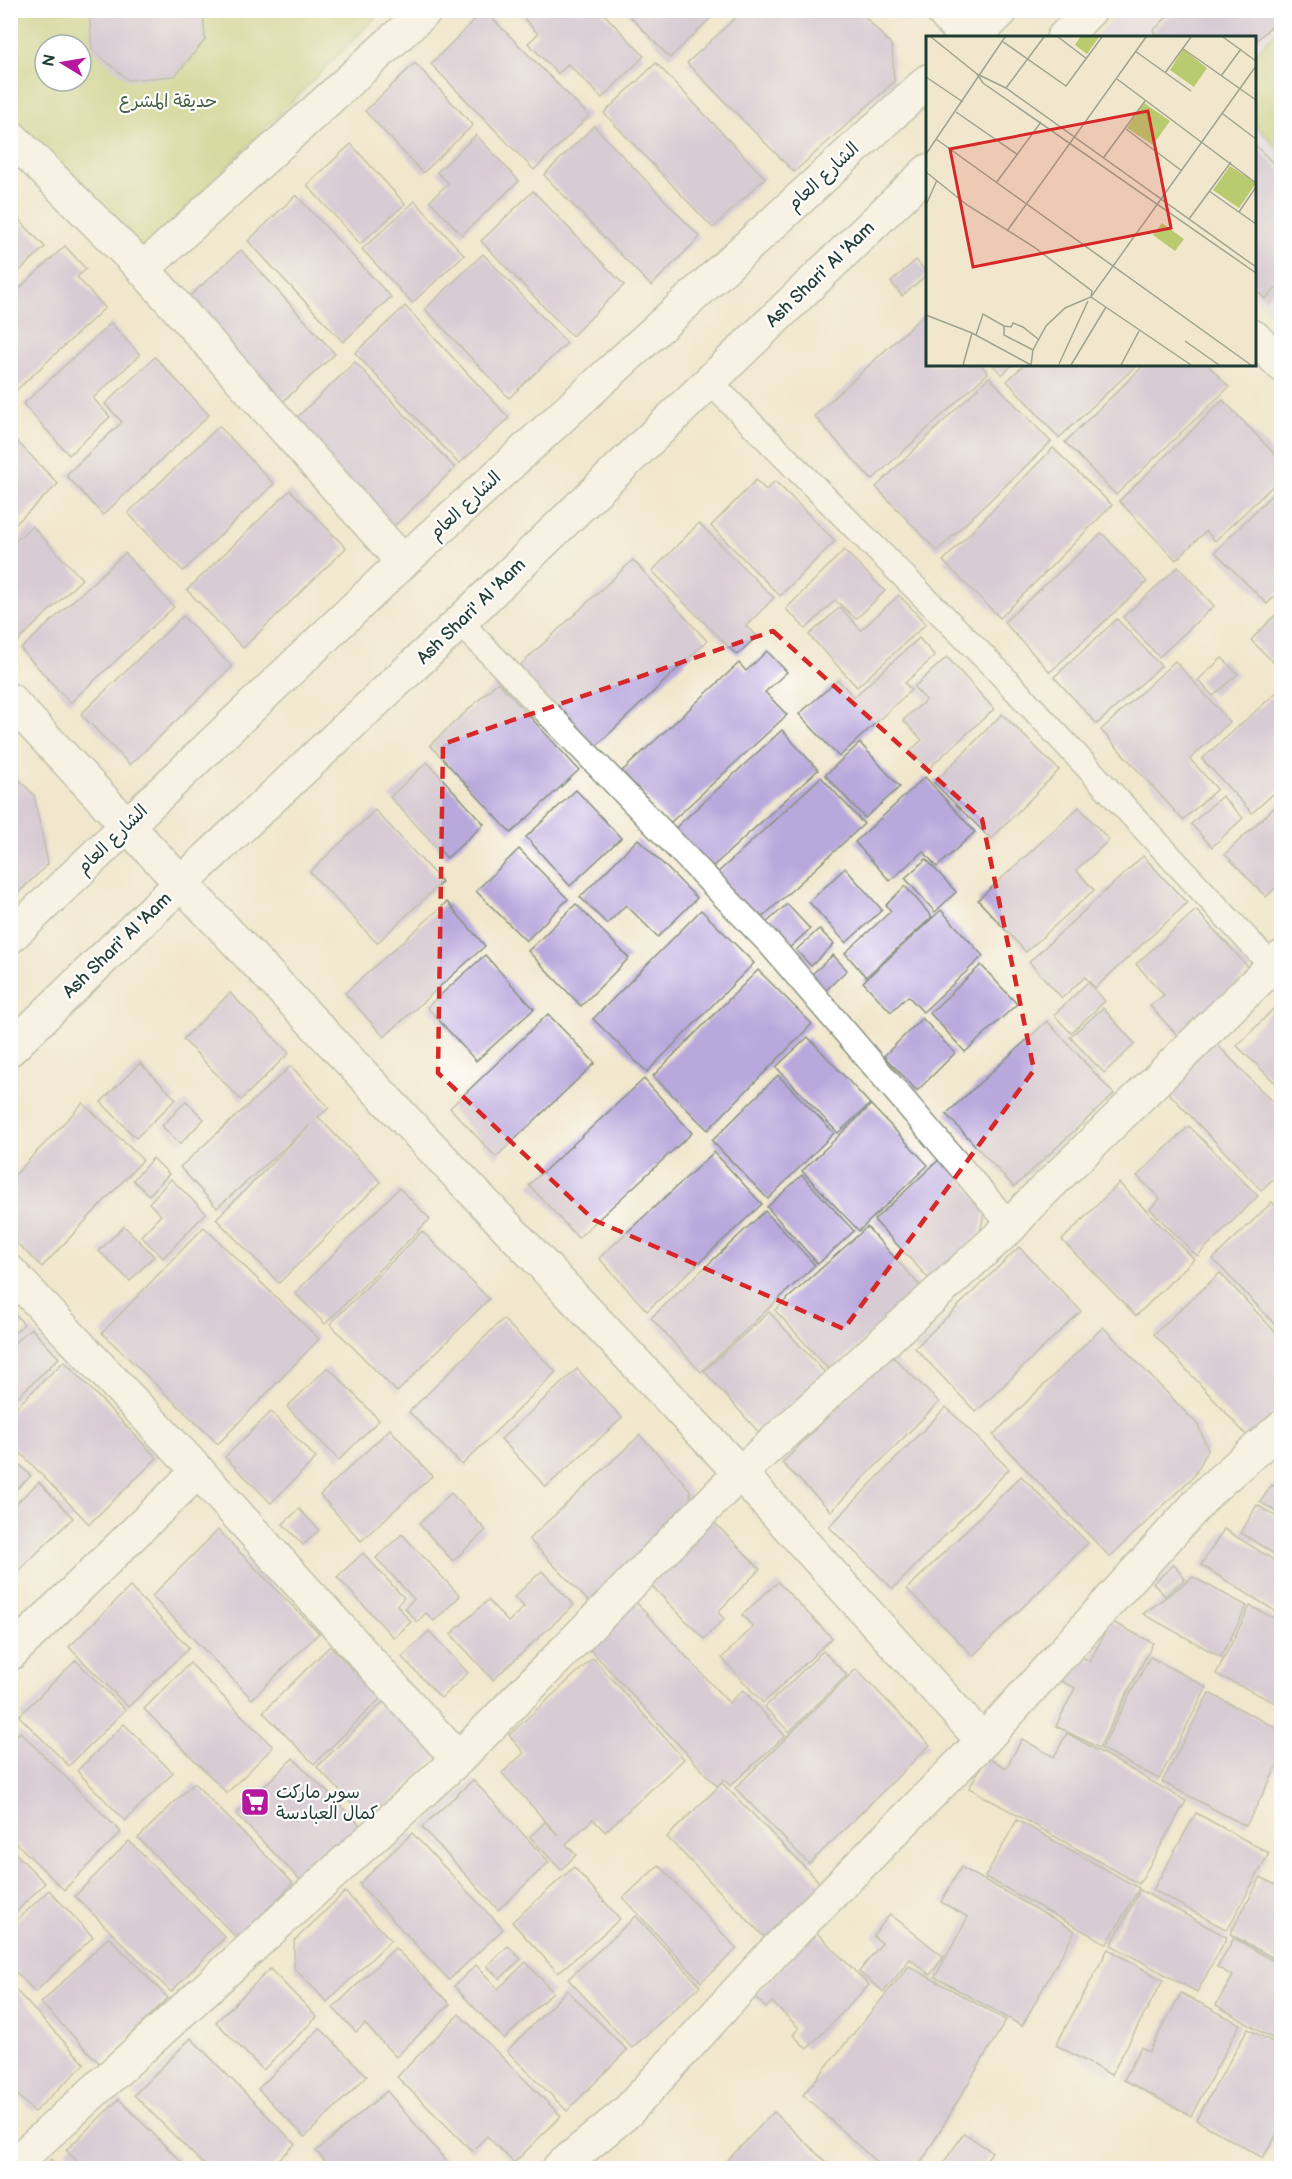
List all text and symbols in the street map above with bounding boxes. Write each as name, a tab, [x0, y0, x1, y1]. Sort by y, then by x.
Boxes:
north arrow	[33, 33, 93, 93]
inset map	[926, 36, 1256, 366]
text: N	[39, 53, 60, 68]
park label: حديقة المشرع	[119, 91, 217, 113]
street label: الشارع العام	[783, 138, 866, 217]
street label: Ash Shari' Al 'Aam	[762, 217, 879, 332]
street label: الشارع العام	[425, 467, 508, 546]
street label: Ash Shari' Al 'Aam	[413, 554, 530, 669]
street label: الشارع العام	[73, 800, 154, 880]
street label: Ash Shari' Al 'Aam	[59, 888, 176, 1003]
place label: سوبر ماركت كمال العبادسة	[276, 1782, 379, 1824]
supermarket icon: سوبر ماركت كمال العبادسة	[239, 1786, 271, 1818]

